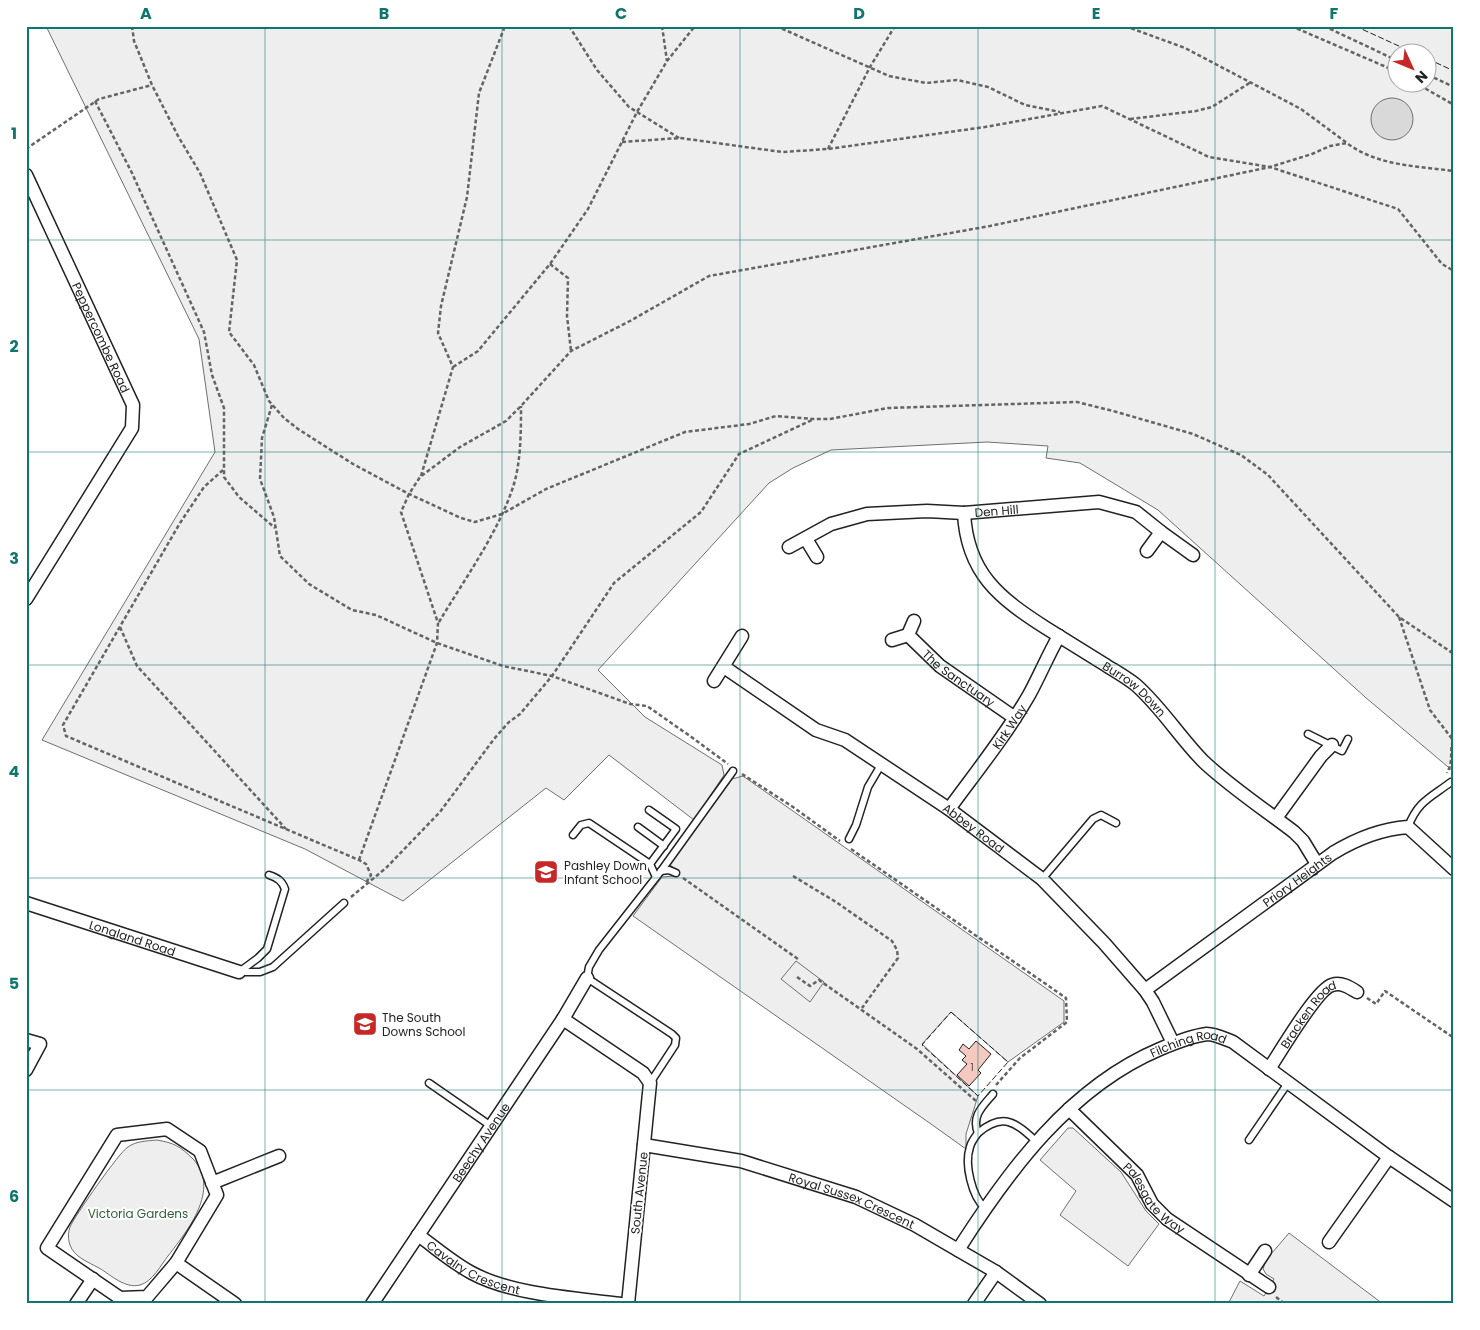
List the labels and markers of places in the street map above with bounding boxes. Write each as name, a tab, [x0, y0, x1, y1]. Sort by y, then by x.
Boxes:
place label: Pashley Down Infant School	[564, 857, 647, 888]
school or university icon: Pashley Down Infant School	[533, 859, 559, 885]
place label: The South Downs School	[382, 1009, 466, 1040]
school or university icon: The South Downs School	[352, 1011, 378, 1037]

